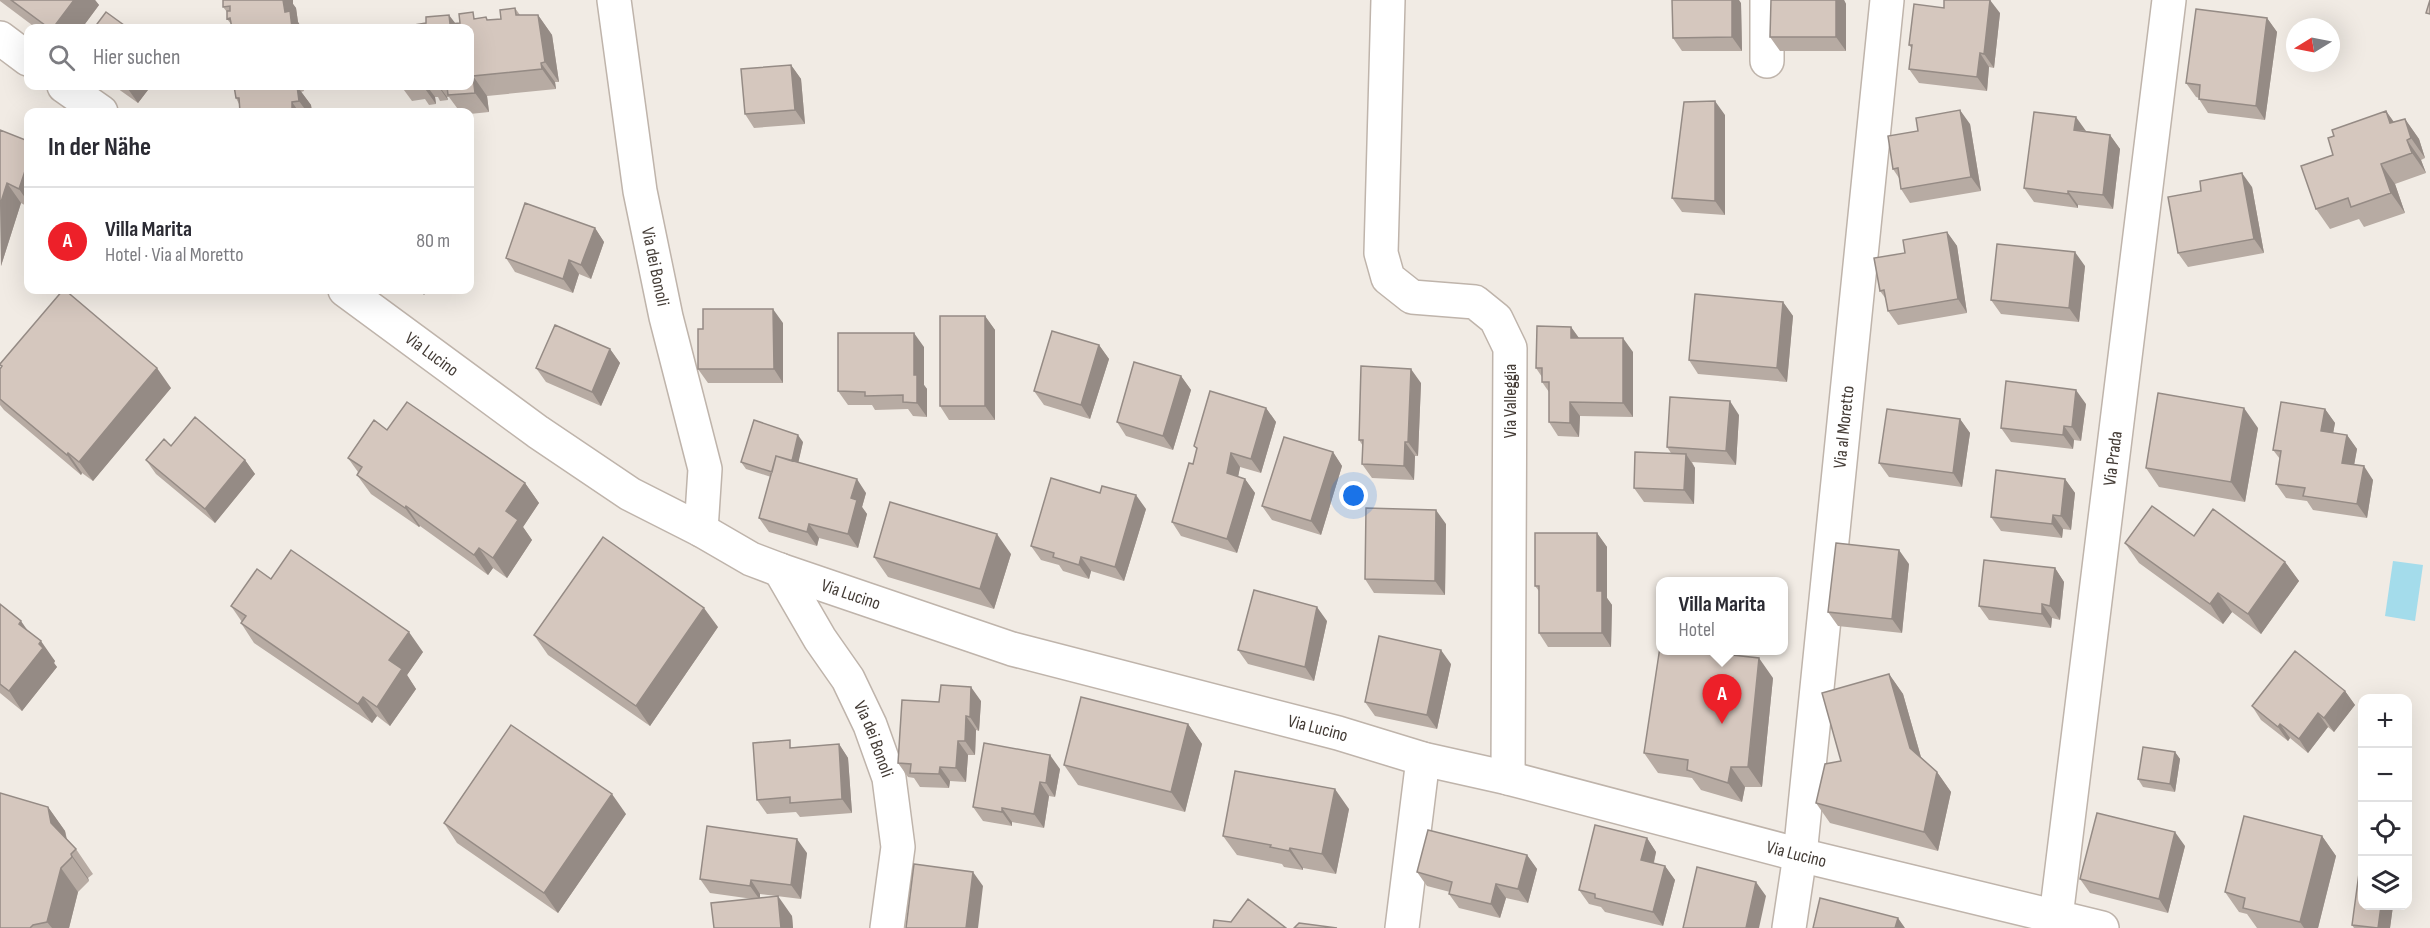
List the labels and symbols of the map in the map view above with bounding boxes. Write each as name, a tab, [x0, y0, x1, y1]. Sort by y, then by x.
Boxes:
north arrow	[2286, 18, 2340, 72]
street label: Via dei Bonoli	[637, 225, 674, 308]
street label: Via Lucino	[401, 327, 463, 381]
street label: Via Valleggia	[1500, 364, 1521, 438]
street label: Via al Moretto	[1829, 385, 1858, 469]
street label: Via Prada	[2099, 430, 2126, 487]
your location	[1339, 481, 1368, 510]
street label: Via Lucino	[819, 574, 883, 614]
pin: A	[1702, 674, 1742, 724]
street label: Via dei Bonoli	[849, 697, 898, 780]
street label: Via Lucino	[1286, 710, 1351, 746]
street label: Via Lucino	[1764, 836, 1829, 872]

